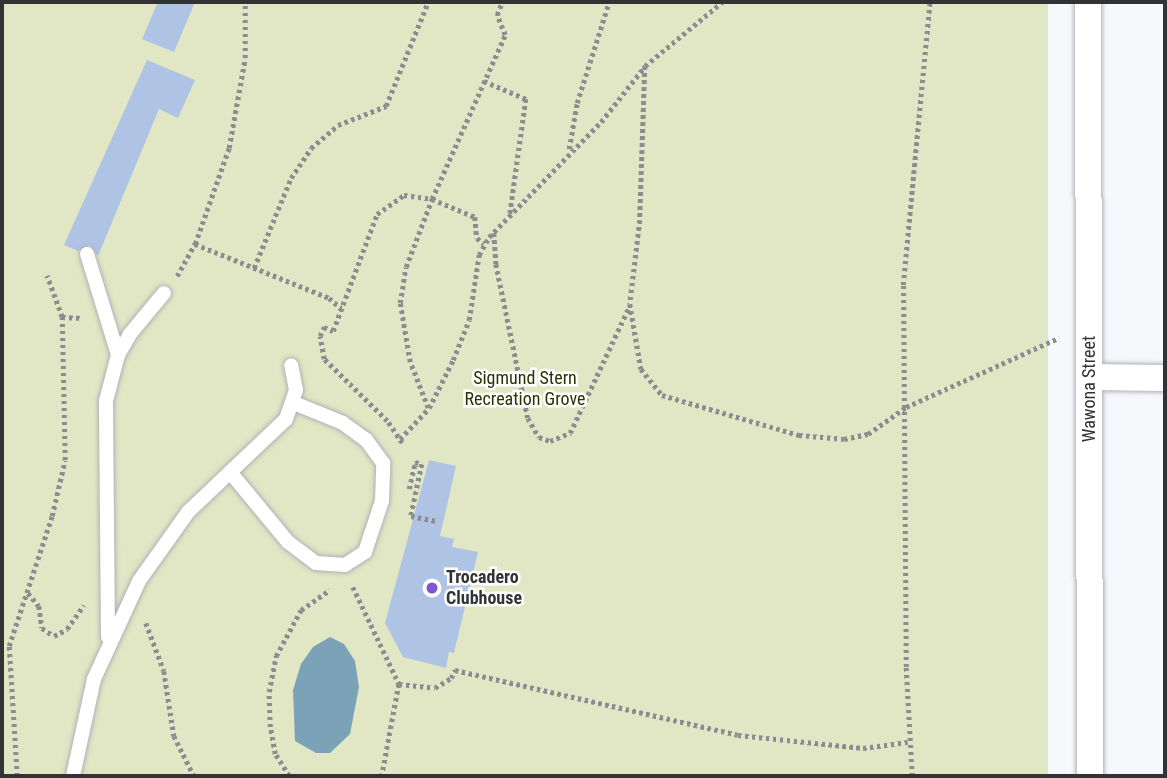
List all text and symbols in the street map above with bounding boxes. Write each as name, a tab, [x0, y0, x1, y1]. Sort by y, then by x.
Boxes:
street label: Wawona Street	[1078, 336, 1100, 442]
park label: Sigmund Stern Recreation Grove	[465, 368, 585, 410]
place label: Trocadero Clubhouse	[446, 567, 522, 610]
marker: Trocadero Clubhouse	[424, 580, 440, 596]

